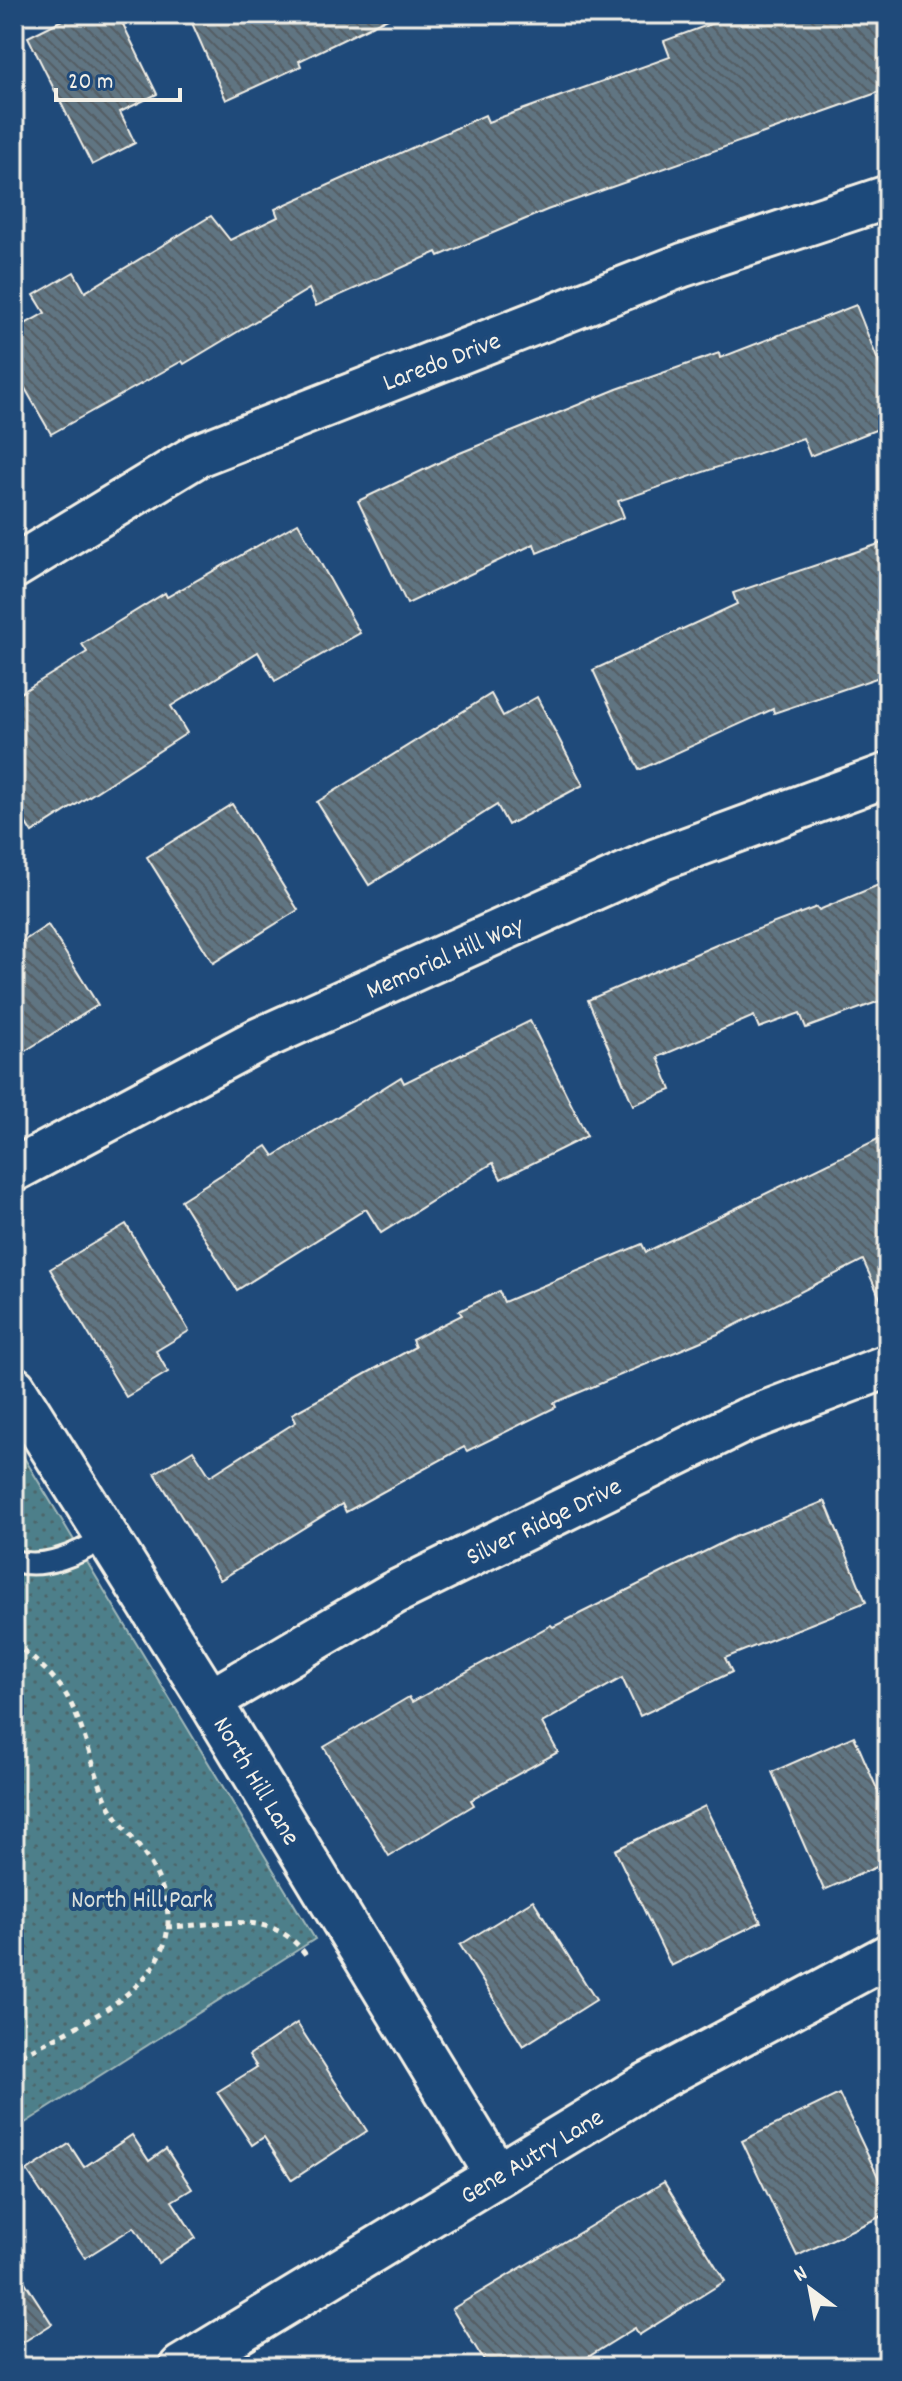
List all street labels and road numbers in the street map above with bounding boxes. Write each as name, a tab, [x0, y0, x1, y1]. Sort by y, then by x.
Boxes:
street label: Laredo Drive	[378, 324, 507, 403]
street label: Memorial Hill Way	[361, 908, 531, 1010]
street label: Silver Ridge Drive	[461, 1470, 629, 1577]
street label: North Hill Lane	[202, 1710, 308, 1853]
street label: Gene Autry Lane	[454, 2101, 612, 2215]

